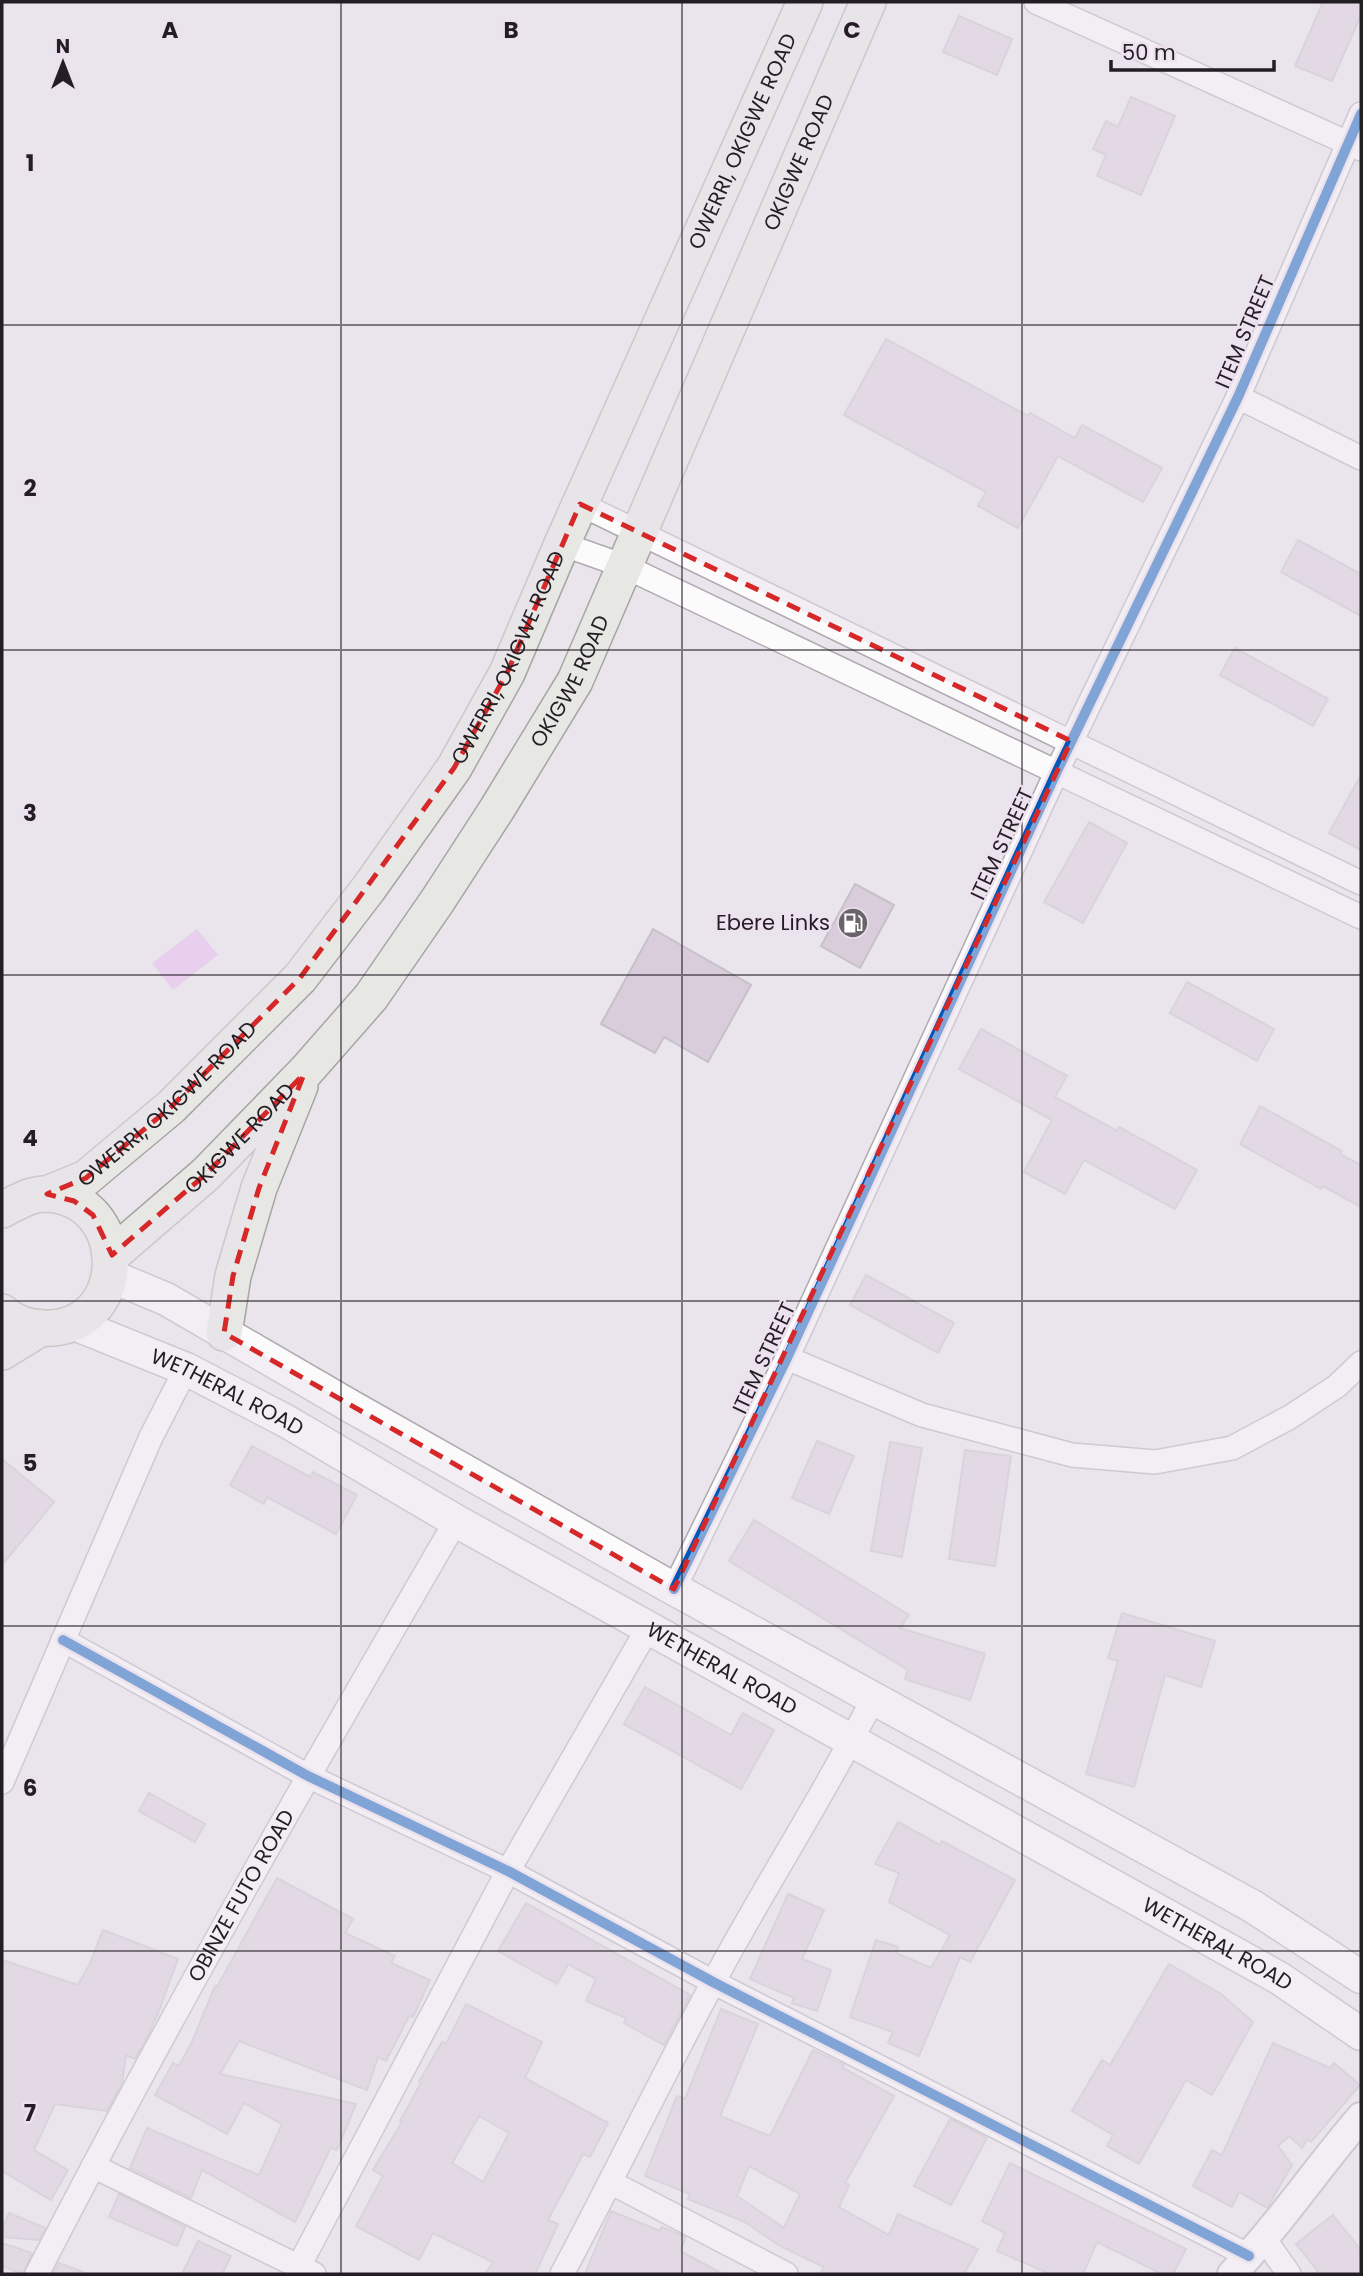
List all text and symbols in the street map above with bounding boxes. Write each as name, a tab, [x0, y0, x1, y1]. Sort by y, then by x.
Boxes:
text: A	[162, 14, 179, 46]
text: B	[503, 14, 519, 46]
text: C	[843, 14, 861, 46]
north arrow	[28, 28, 98, 98]
scale bar	[1111, 28, 1274, 72]
street label: OWERRI, OKIGWE ROAD	[684, 29, 802, 253]
text: N	[56, 33, 70, 60]
text: 50 m	[1122, 38, 1176, 67]
street label: OKIGWE ROAD	[760, 90, 840, 234]
text: 1	[26, 147, 34, 179]
street label: ITEM STREET	[1208, 271, 1281, 393]
text: 2	[23, 472, 37, 504]
street label: OWERRI, OKIGWE ROAD	[444, 546, 570, 768]
street label: OKIGWE ROAD	[525, 608, 613, 750]
street label: ITEM STREET	[963, 783, 1040, 904]
text: 3	[23, 797, 37, 829]
fuel station icon: Ebere Links	[836, 906, 870, 940]
place label: Ebere Links	[716, 908, 830, 937]
street label: OWERRI, OKIGWE ROAD	[69, 1015, 263, 1187]
street label: OKIGWE ROAD	[180, 1077, 300, 1197]
text: 4	[22, 1122, 38, 1154]
street label: ITEM STREET	[725, 1297, 802, 1418]
street label: WETHERAL ROAD	[147, 1341, 309, 1442]
text: 5	[23, 1447, 37, 1479]
street label: WETHERAL ROAD	[642, 1615, 803, 1722]
text: 6	[23, 1772, 37, 1804]
street label: OBINZE FUTO ROAD	[181, 1804, 301, 1987]
street label: WETHERAL ROAD	[1137, 1890, 1299, 1997]
text: 7	[24, 2097, 36, 2129]

